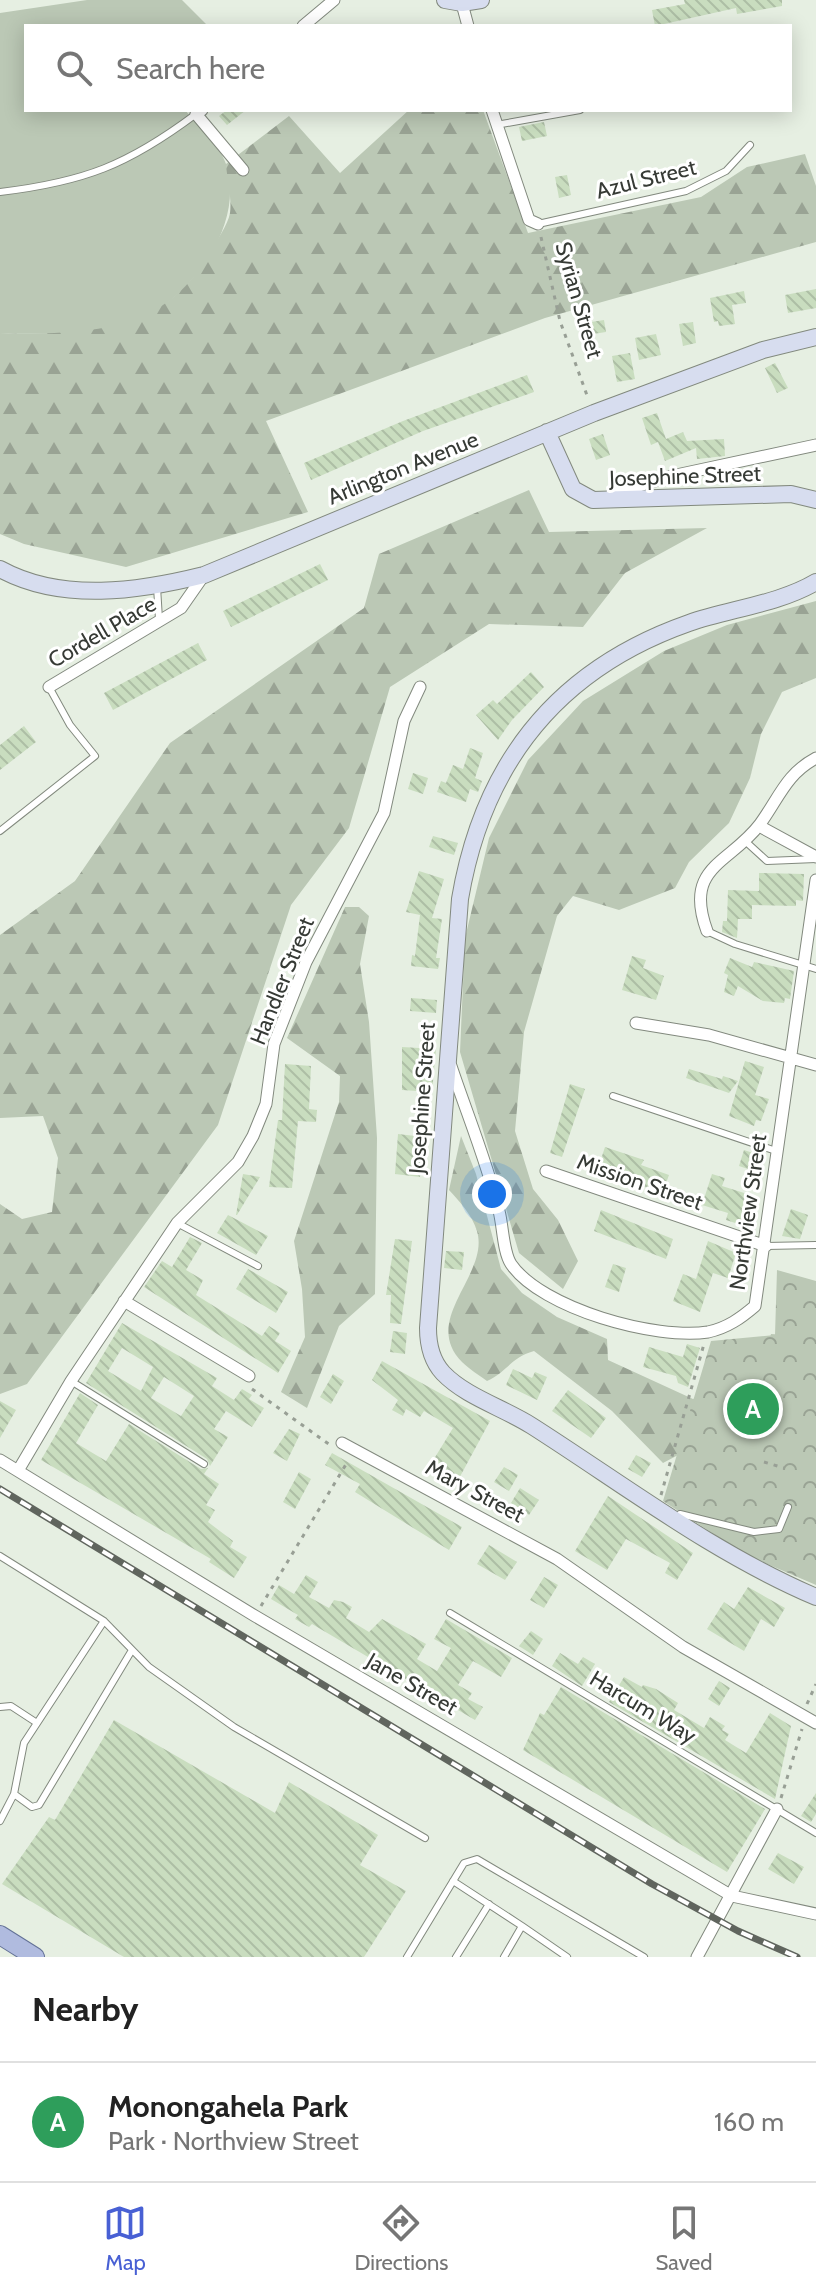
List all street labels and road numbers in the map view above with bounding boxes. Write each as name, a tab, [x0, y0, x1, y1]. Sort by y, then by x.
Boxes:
street label: Azul Street	[593, 153, 699, 204]
street label: Syrian Street	[550, 239, 609, 362]
street label: Arlington Avenue	[324, 426, 482, 510]
street label: Josephine Street	[608, 460, 762, 492]
street label: Cordell Place	[43, 590, 161, 674]
street label: Handler Street	[244, 913, 320, 1049]
street label: Josephine Street	[403, 1021, 441, 1176]
street label: Northview Street	[724, 1132, 772, 1292]
street label: Mission Street	[574, 1148, 707, 1216]
street label: Mary Street	[421, 1454, 529, 1529]
street label: Jane Street	[361, 1647, 463, 1721]
street label: Harcum Way	[585, 1665, 701, 1749]

